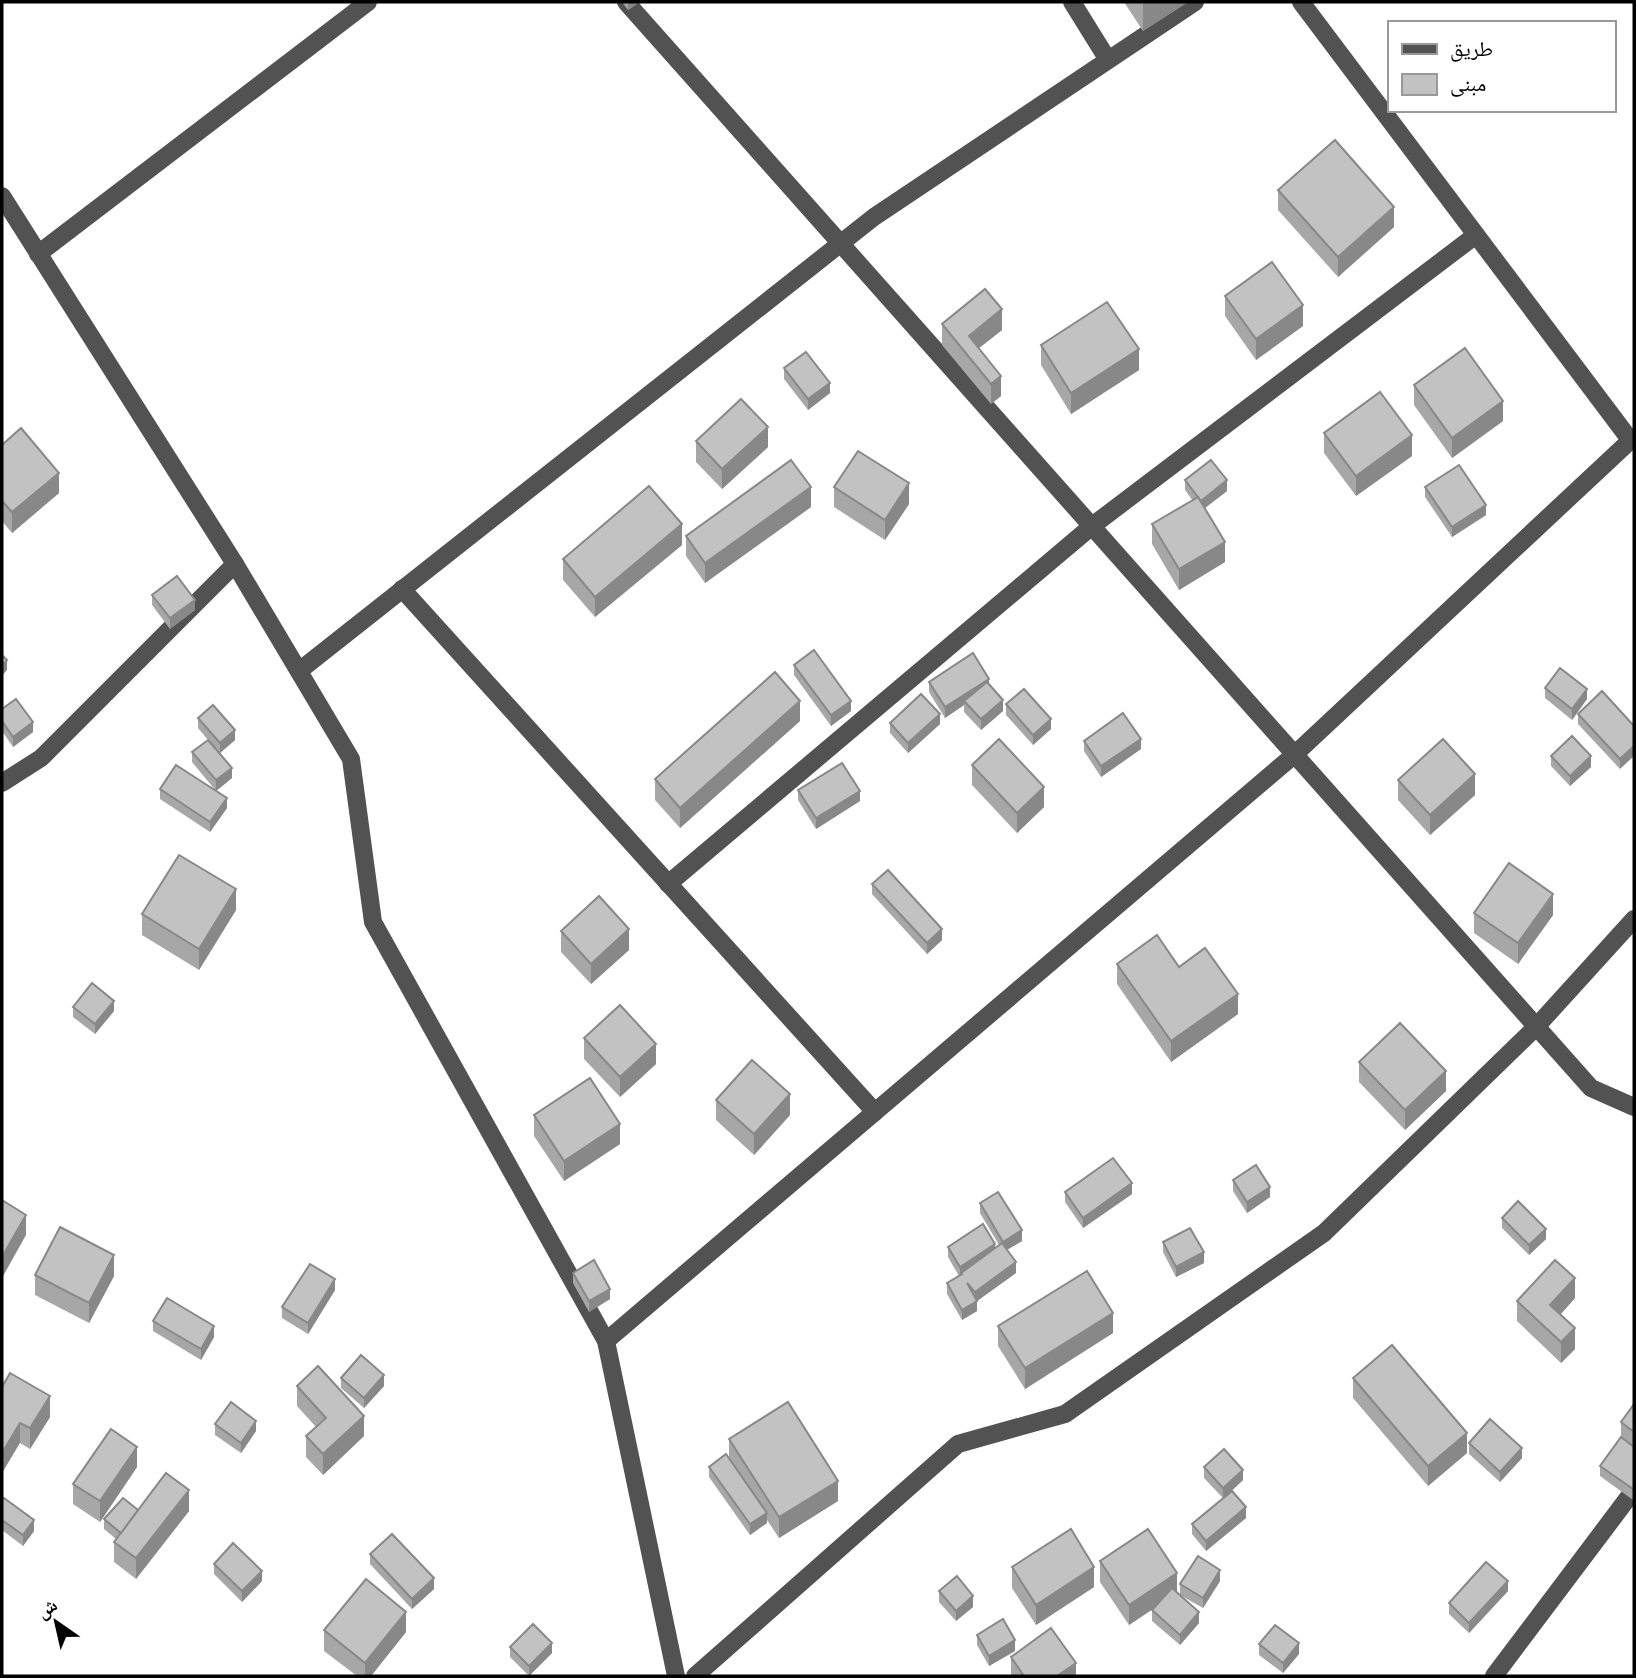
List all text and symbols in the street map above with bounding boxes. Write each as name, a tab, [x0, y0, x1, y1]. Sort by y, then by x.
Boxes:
legend	[1388, 21, 1615, 112]
text: طريق	[1450, 36, 1493, 62]
text: مبنى	[1450, 71, 1486, 97]
north arrow	[21, 1587, 91, 1657]
text: ش	[32, 1593, 62, 1623]

